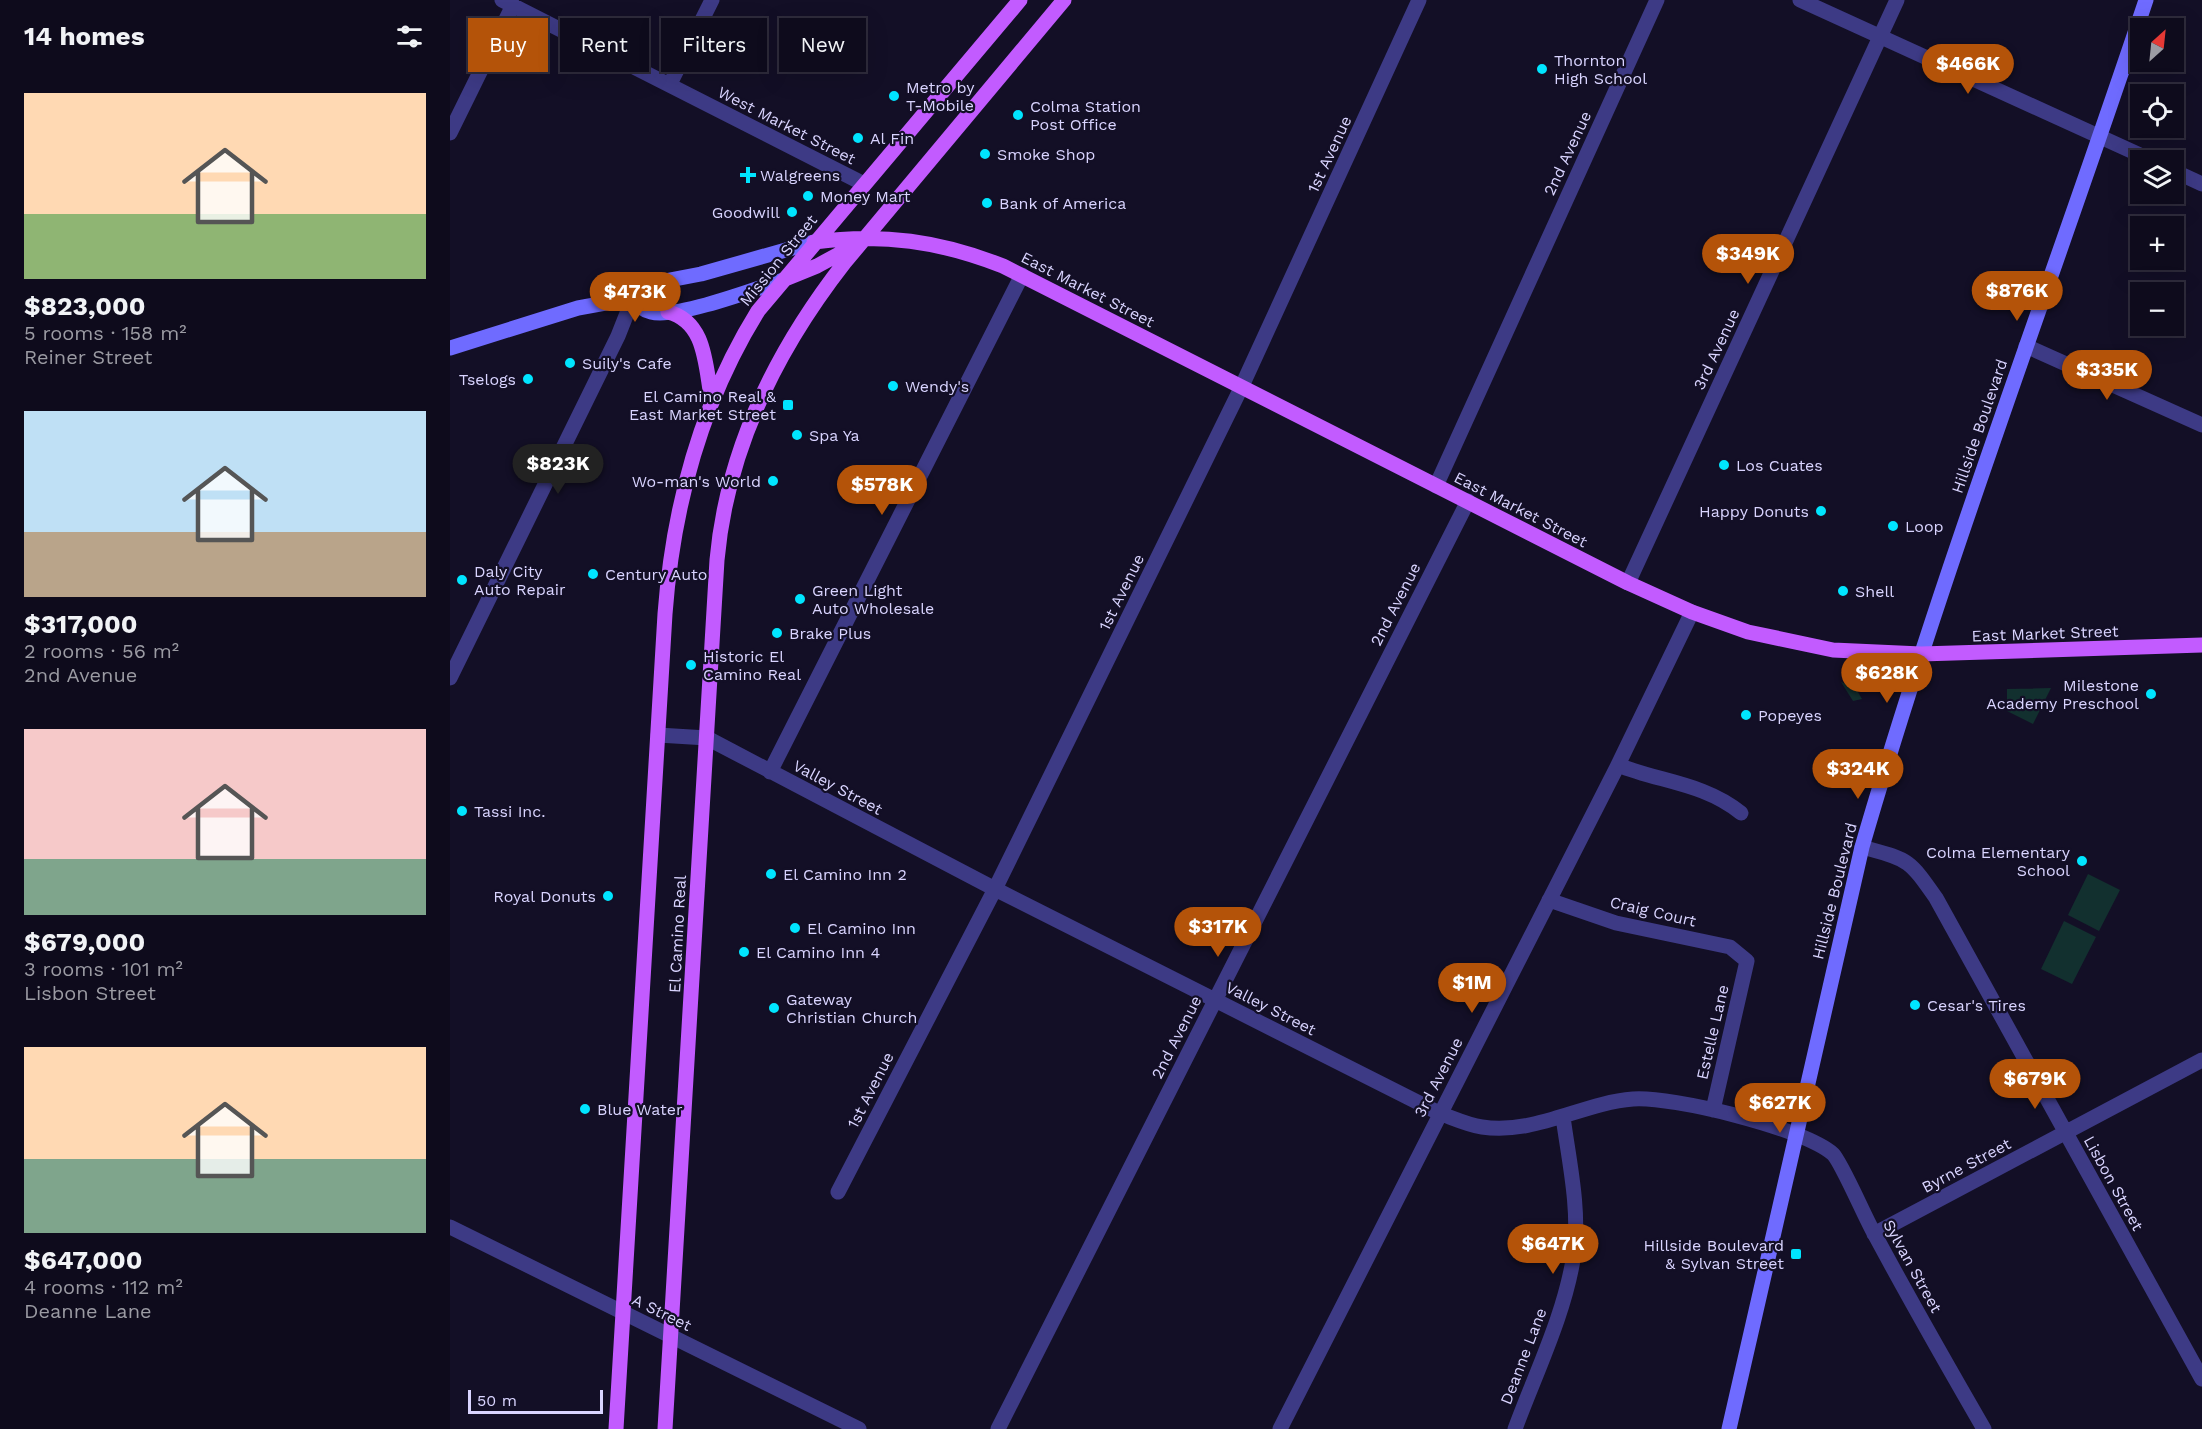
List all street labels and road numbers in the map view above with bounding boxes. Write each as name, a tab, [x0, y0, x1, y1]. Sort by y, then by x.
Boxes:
street label: West Market Street	[715, 82, 859, 169]
street label: 2nd Avenue	[1540, 108, 1595, 198]
street label: 1st Avenue	[1303, 113, 1356, 196]
street label: Mission Street	[736, 211, 821, 310]
street label: East Market Street	[1018, 248, 1158, 331]
street label: 3rd Avenue	[1689, 306, 1743, 393]
street label: Hillside Boulevard	[1948, 357, 2011, 496]
street label: East Market Street	[1451, 468, 1591, 551]
street label: 1st Avenue	[1095, 551, 1148, 634]
street label: 2nd Avenue	[1366, 560, 1424, 649]
street label: East Market Street	[1971, 621, 2119, 646]
street label: Valley Street	[790, 756, 886, 819]
street label: Hillside Boulevard	[1808, 821, 1861, 962]
street label: El Camino Real	[665, 874, 690, 993]
street label: Craig Court	[1608, 892, 1698, 931]
street label: Valley Street	[1223, 978, 1319, 1039]
street label: Estelle Lane	[1692, 983, 1733, 1081]
street label: 2nd Avenue	[1147, 993, 1205, 1082]
street label: 3rd Avenue	[1410, 1034, 1467, 1120]
street label: 1st Avenue	[843, 1049, 898, 1131]
street label: Lisbon Street	[2080, 1133, 2148, 1234]
street label: Byrne Street	[1919, 1134, 2014, 1197]
street label: Sylvan Street	[1879, 1216, 1946, 1316]
street label: A Street	[629, 1290, 695, 1335]
street label: Deanne Lane	[1496, 1305, 1551, 1407]

